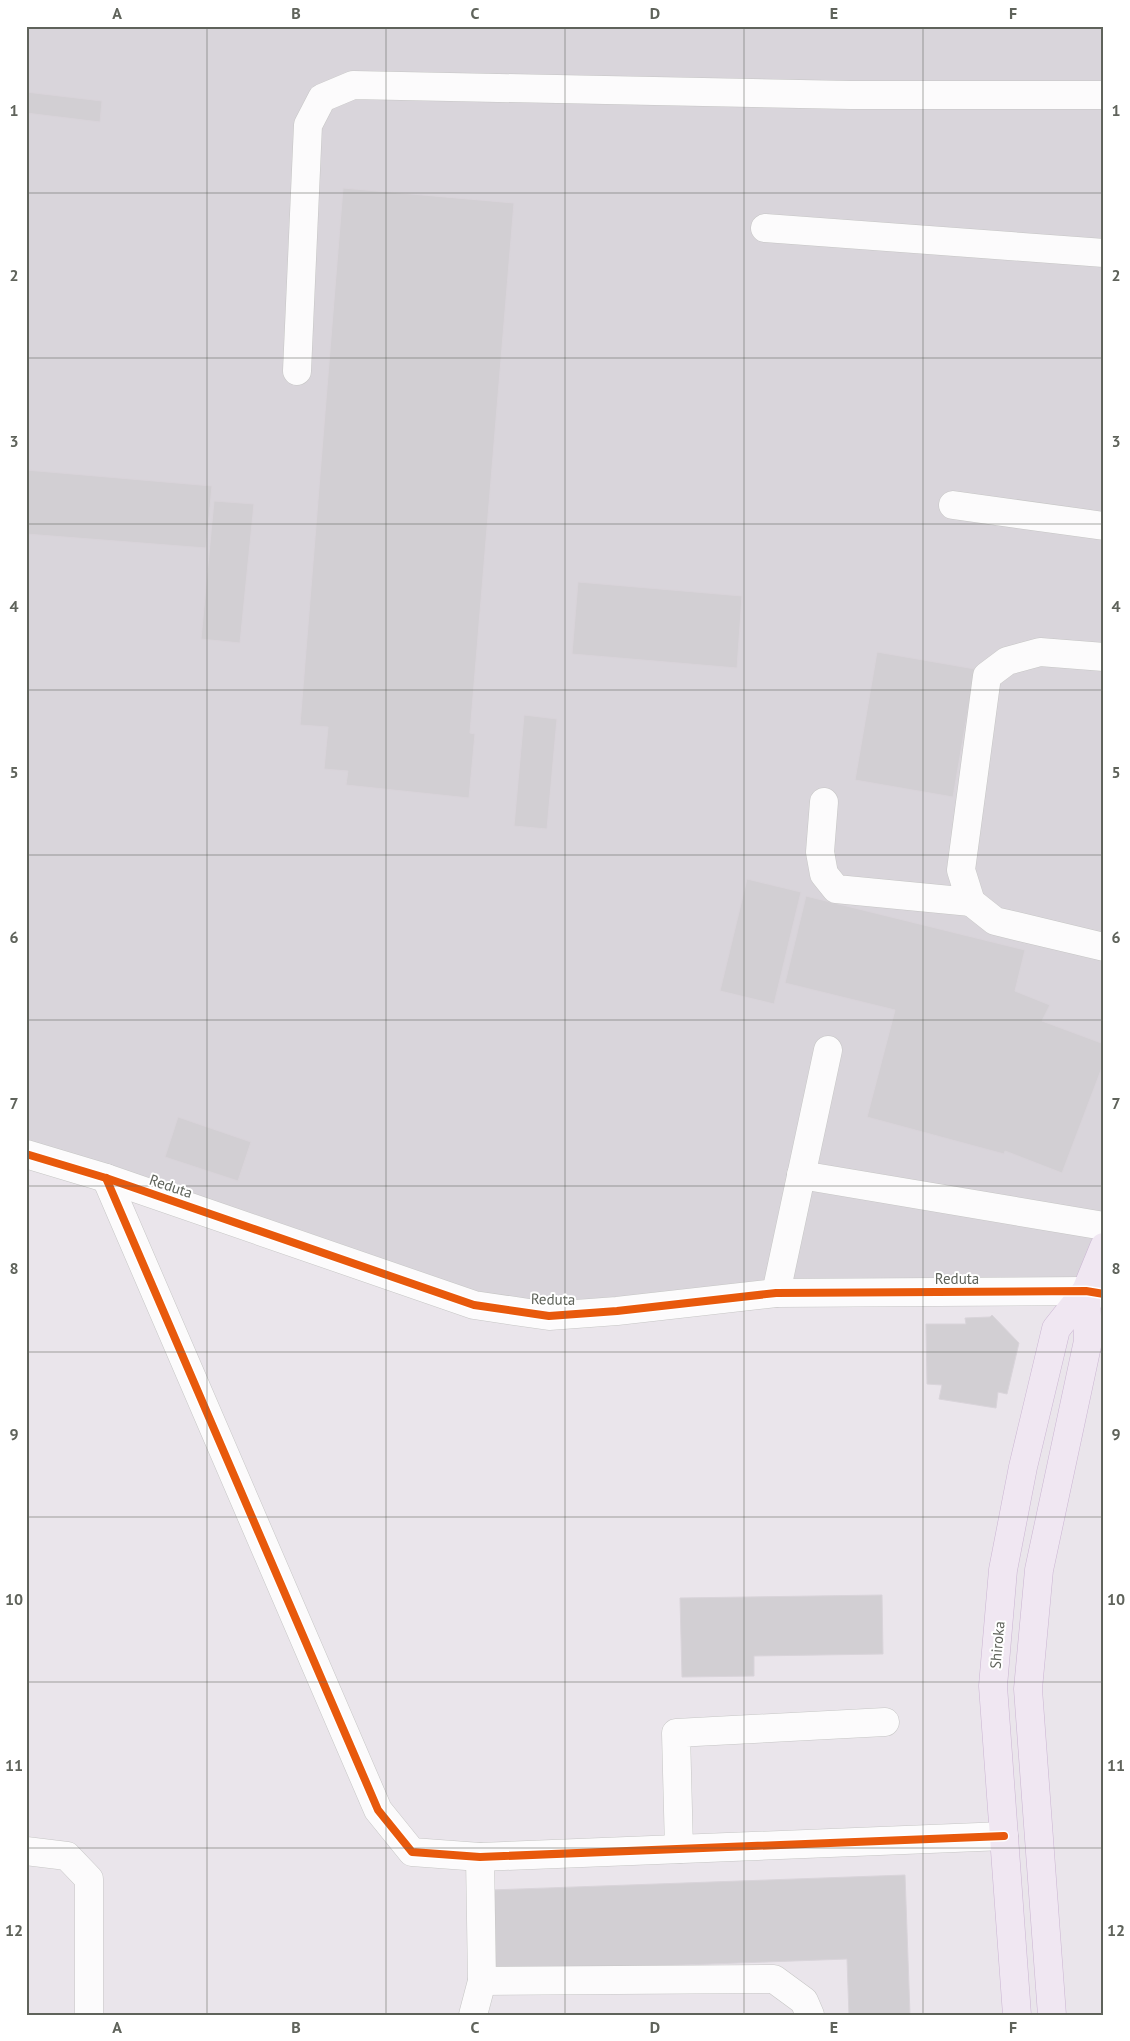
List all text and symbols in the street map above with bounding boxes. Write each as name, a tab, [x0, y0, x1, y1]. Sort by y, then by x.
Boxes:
text: A	[112, 3, 122, 23]
text: B	[291, 3, 301, 23]
text: C	[471, 3, 480, 23]
text: D	[650, 3, 660, 23]
text: E	[830, 3, 838, 23]
text: F	[1009, 3, 1017, 23]
text: 1	[9, 100, 19, 120]
text: 1	[1111, 100, 1121, 120]
text: 2	[9, 265, 19, 285]
text: 2	[1111, 265, 1121, 285]
text: 3	[9, 431, 19, 451]
text: 3	[1111, 431, 1121, 451]
text: 4	[9, 596, 19, 616]
text: 4	[1111, 596, 1121, 616]
text: 5	[9, 762, 19, 782]
text: 5	[1111, 762, 1121, 782]
text: 6	[9, 927, 19, 947]
text: 6	[1111, 927, 1121, 947]
text: 7	[9, 1093, 19, 1113]
text: 7	[1111, 1093, 1121, 1113]
street label: Reduta	[147, 1170, 195, 1202]
text: 8	[9, 1258, 19, 1278]
text: 8	[1111, 1258, 1121, 1278]
street label: Reduta	[935, 1269, 979, 1288]
street label: Reduta	[531, 1289, 575, 1309]
text: 9	[9, 1424, 19, 1444]
text: 9	[1111, 1424, 1121, 1444]
text: 10	[5, 1589, 23, 1609]
text: 10	[1107, 1589, 1125, 1609]
street label: Shiroka	[985, 1620, 1009, 1670]
text: 11	[5, 1755, 23, 1775]
text: 11	[1107, 1755, 1125, 1775]
text: 12	[5, 1920, 23, 1940]
text: 12	[1107, 1920, 1125, 1940]
text: A	[112, 2017, 122, 2037]
text: B	[291, 2017, 301, 2037]
text: C	[471, 2017, 480, 2037]
text: D	[650, 2017, 660, 2037]
text: E	[830, 2017, 838, 2037]
text: F	[1009, 2017, 1017, 2037]

